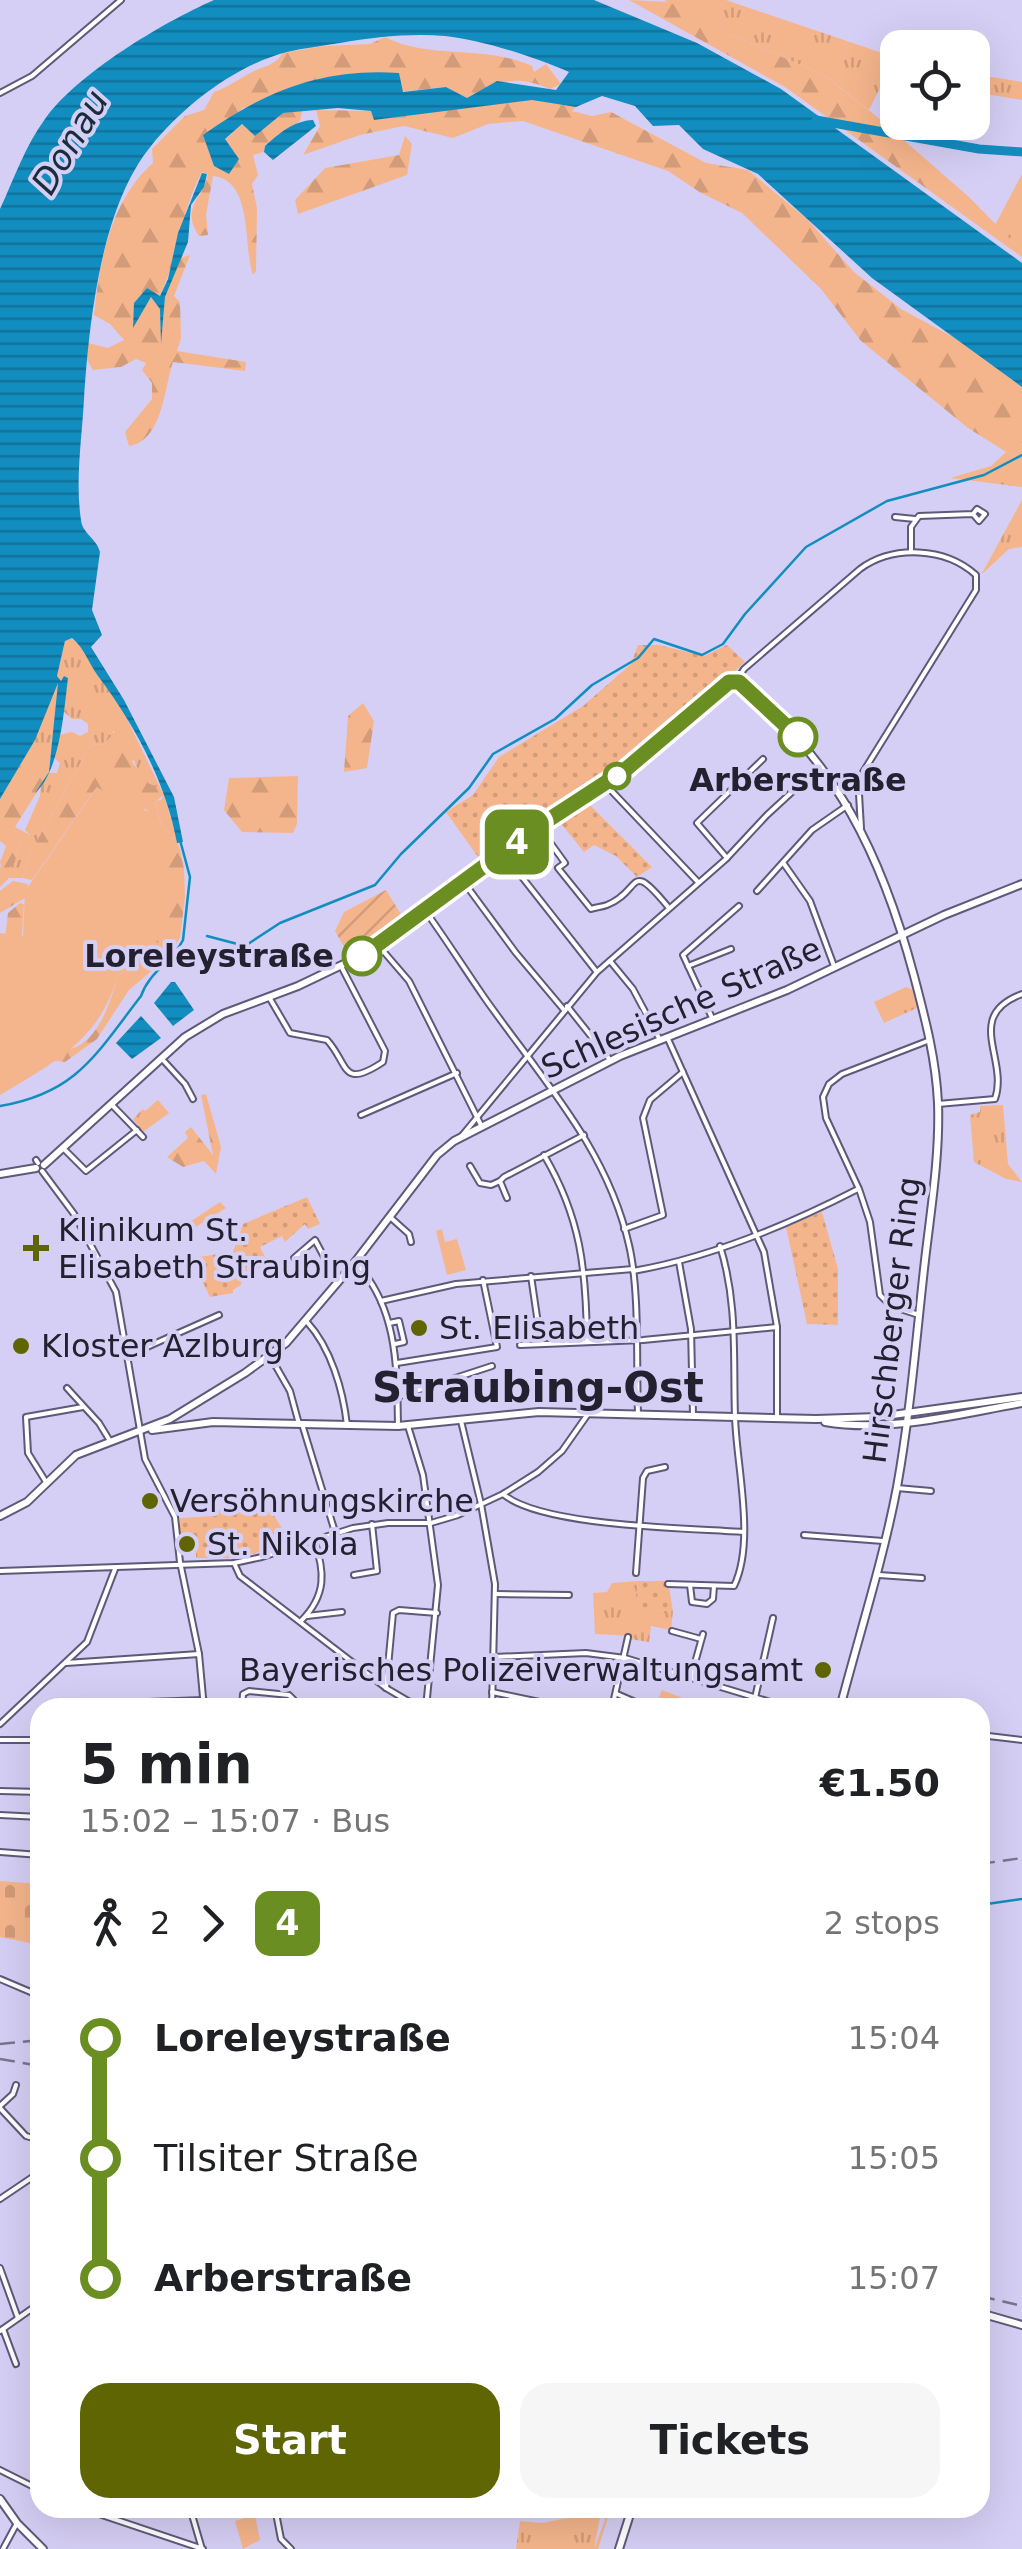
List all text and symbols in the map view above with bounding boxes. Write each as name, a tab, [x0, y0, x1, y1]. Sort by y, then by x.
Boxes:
map controls	[880, 30, 990, 140]
button: locate	[880, 30, 990, 140]
water label: Donau	[23, 83, 117, 201]
marker: Arberstraße	[779, 718, 817, 756]
place label: Arberstraße	[689, 761, 907, 799]
unlabelled marker	[604, 763, 630, 789]
line badge: 4	[484, 810, 550, 874]
text: 4	[505, 822, 529, 862]
street label: Schlesische Straße	[535, 929, 827, 1087]
place label: Loreleystraße	[84, 937, 334, 975]
marker: Loreleystraße	[343, 937, 381, 975]
street label: Hirschberger Ring	[856, 1175, 928, 1465]
place label: Klinikum St. Elisabeth Straubing	[58, 1211, 371, 1286]
marker: Klinikum St. Elisabeth Straubing	[23, 1235, 49, 1261]
place label: St. Elisabeth	[439, 1309, 639, 1347]
marker: St. Elisabeth	[408, 1317, 430, 1339]
place label: Kloster Azlburg	[41, 1327, 284, 1365]
marker: Kloster Azlburg	[10, 1335, 32, 1357]
district label: Straubing-Ost	[372, 1363, 704, 1412]
place label: Versöhnungskirche	[170, 1482, 474, 1520]
marker: Versöhnungskirche	[139, 1490, 161, 1512]
place label: St. Nikola	[207, 1525, 359, 1563]
marker: St. Nikola	[176, 1533, 198, 1555]
place label: Bayerisches Polizeiverwaltungsamt	[239, 1651, 803, 1689]
marker: Bayerisches Polizeiverwaltungsamt	[812, 1659, 834, 1681]
text: 5 min	[80, 1732, 253, 1796]
text: €1.50	[820, 1761, 940, 1805]
text: 15:02 – 15:07 · Bus	[80, 1802, 390, 1840]
icon: walk	[80, 1896, 135, 1951]
icon: forward	[185, 1896, 240, 1951]
text: 4	[275, 1903, 300, 1943]
text: 2	[150, 1904, 170, 1942]
text: 2 stops	[824, 1904, 940, 1942]
text: Loreleystraße	[154, 2016, 451, 2060]
text: 15:04	[848, 2019, 940, 2057]
text: Tilsiter Straße	[154, 2136, 419, 2180]
text: 15:05	[848, 2139, 940, 2177]
text: Arberstraße	[154, 2256, 412, 2300]
text: 15:07	[848, 2259, 940, 2297]
button: Start	[80, 2383, 500, 2498]
button: Tickets	[520, 2383, 940, 2498]

